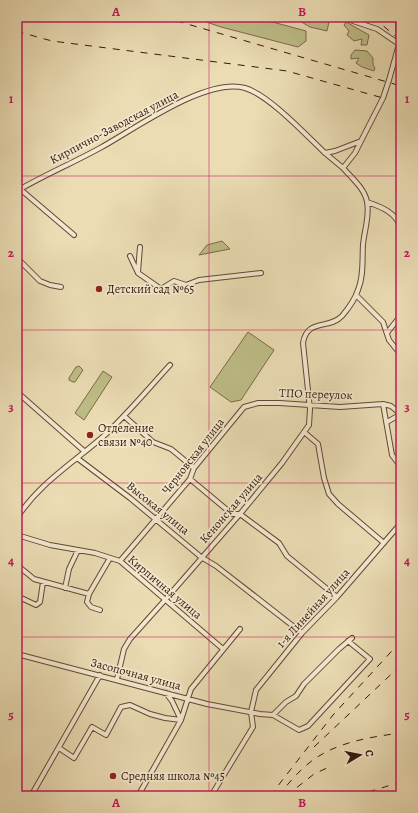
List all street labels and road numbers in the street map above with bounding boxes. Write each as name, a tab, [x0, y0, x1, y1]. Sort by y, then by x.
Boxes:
street label: Кирпично-Заводская улица	[47, 86, 181, 168]
street label: ТПО переулок	[279, 385, 353, 403]
street label: Черновская улица	[158, 414, 228, 498]
street label: Кенонская улица	[196, 469, 266, 547]
street label: Высокая улица	[123, 478, 193, 539]
street label: Кирпичная улица	[125, 551, 206, 623]
street label: 1-я Линейная улица	[273, 564, 353, 651]
street label: Засопочная улица	[89, 654, 183, 694]

